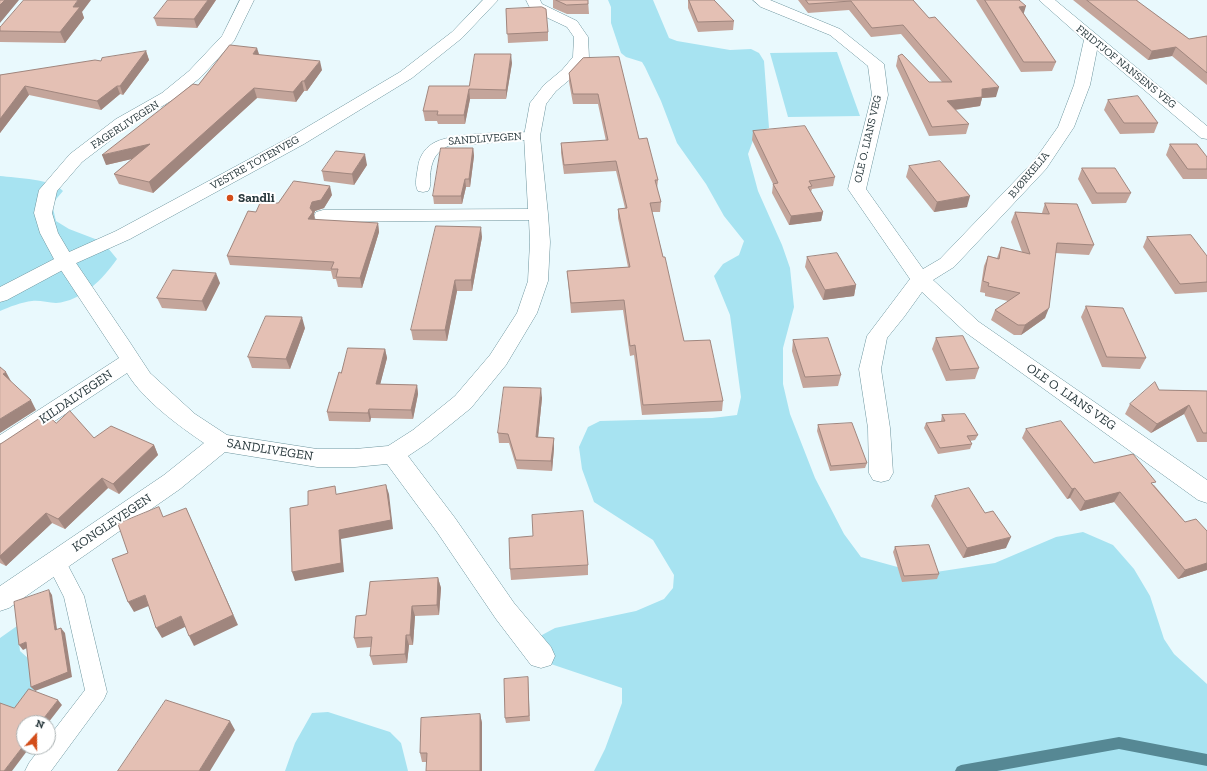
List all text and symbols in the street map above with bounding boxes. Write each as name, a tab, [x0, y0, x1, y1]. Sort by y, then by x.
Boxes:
street label: FRIDTJOF NANSENS VEG	[1073, 22, 1179, 112]
street label: OLE O. LIANS VEG	[851, 94, 885, 184]
street label: FAGERLIVEGEN	[88, 98, 162, 152]
street label: SANDLIVEGEN	[448, 130, 522, 148]
street label: VESTRE TOTENVEG	[208, 133, 302, 193]
street label: BJØRKELIA	[1006, 149, 1052, 201]
place label: Sandli	[238, 190, 275, 206]
marker: Sandli	[225, 193, 235, 203]
street label: OLE O. LIANS VEG	[1023, 360, 1119, 434]
street label: KILDALVEGEN	[36, 367, 116, 427]
street label: SANDLIVEGEN	[226, 435, 314, 465]
street label: KONGLEVEGEN	[69, 491, 155, 555]
north arrow	[16, 715, 56, 755]
text: N	[34, 717, 46, 732]

